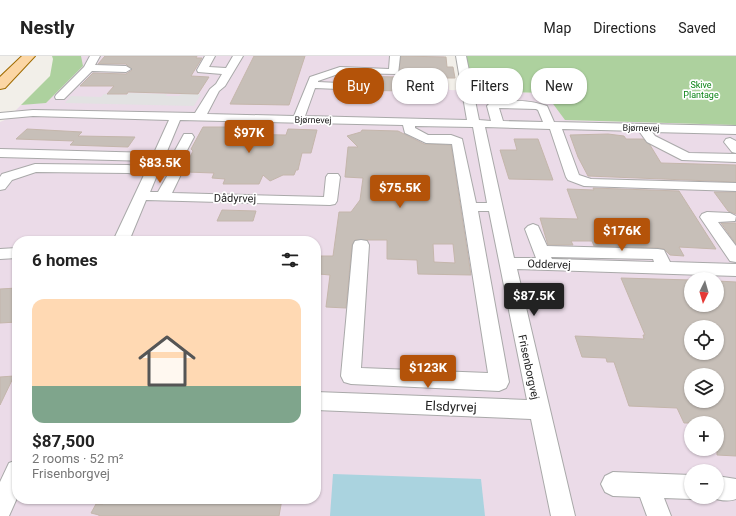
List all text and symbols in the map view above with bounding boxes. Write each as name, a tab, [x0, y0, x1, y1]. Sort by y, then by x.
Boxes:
text: Nestly	[20, 16, 74, 39]
text: Map	[544, 20, 571, 36]
text: Directions	[593, 20, 656, 36]
text: Saved	[678, 20, 716, 36]
chip: Buy	[333, 68, 384, 104]
chip: Rent	[392, 68, 448, 104]
chip: Filters	[456, 68, 523, 104]
chip: New	[531, 68, 587, 104]
park label: Skive Plantage	[683, 80, 719, 100]
street label: Bjørnevej	[295, 115, 331, 125]
pin: $97K	[225, 120, 273, 154]
street label: Bjørnevej	[623, 123, 659, 133]
text: $97K	[234, 125, 264, 140]
pin: $83.5K	[127, 150, 193, 184]
text: $83.5K	[139, 155, 181, 170]
pin: $75.5K	[367, 175, 433, 209]
text: $75.5K	[379, 180, 421, 195]
street label: Dådyrvej	[214, 192, 256, 205]
pin: $176K	[594, 218, 650, 252]
text: $176K	[603, 223, 641, 238]
icon: filters	[279, 249, 301, 271]
text: 6 homes	[32, 250, 98, 270]
street label: Oddervej	[527, 257, 571, 272]
north arrow	[684, 272, 724, 312]
map controls	[684, 272, 724, 504]
pin: $87.5K	[501, 283, 567, 317]
text: $87.5K	[513, 288, 555, 303]
button: locate	[684, 320, 724, 360]
icon: home	[131, 325, 203, 397]
street label: Frisenborgvej	[515, 334, 542, 401]
pin: $123K	[400, 355, 456, 389]
text: $123K	[409, 360, 447, 375]
button: layers	[684, 368, 724, 408]
street label: Elsdyrvej	[425, 398, 477, 415]
button: +	[684, 416, 724, 456]
text: $87,500	[32, 431, 95, 451]
text: 2 rooms · 52 m²	[32, 451, 124, 466]
button: −	[684, 464, 724, 504]
text: Frisenborgvej	[32, 466, 110, 481]

